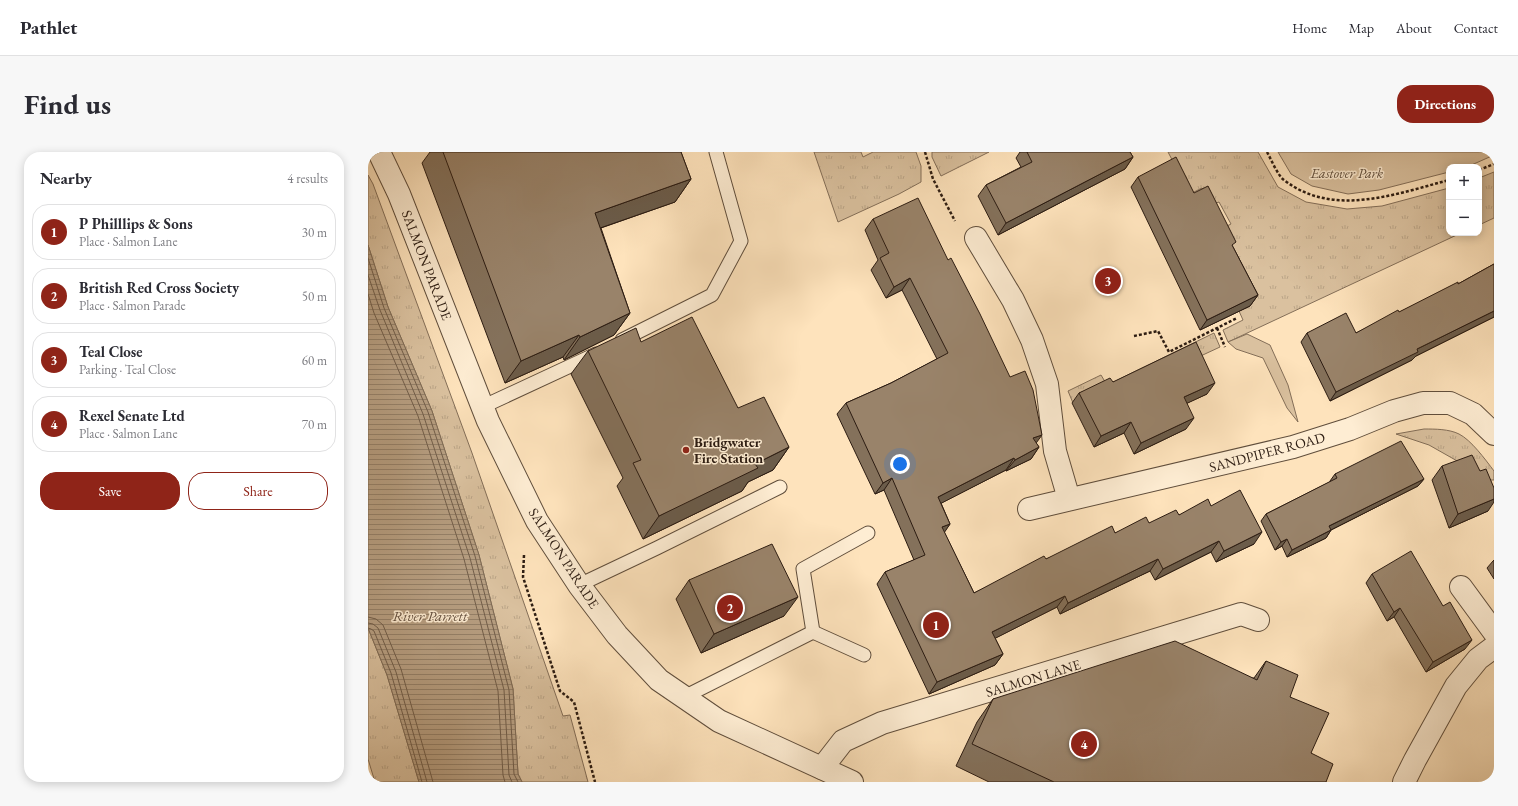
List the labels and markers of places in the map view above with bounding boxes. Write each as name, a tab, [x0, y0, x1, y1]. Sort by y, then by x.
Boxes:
pin: 3	[1095, 266, 1121, 296]
place label: Bridgwater Fire Station	[694, 433, 763, 467]
marker: Bridgwater Fire Station	[681, 445, 691, 455]
pin: 2	[717, 593, 743, 623]
pin: 1	[923, 610, 949, 640]
pin: 4	[1071, 729, 1097, 759]

